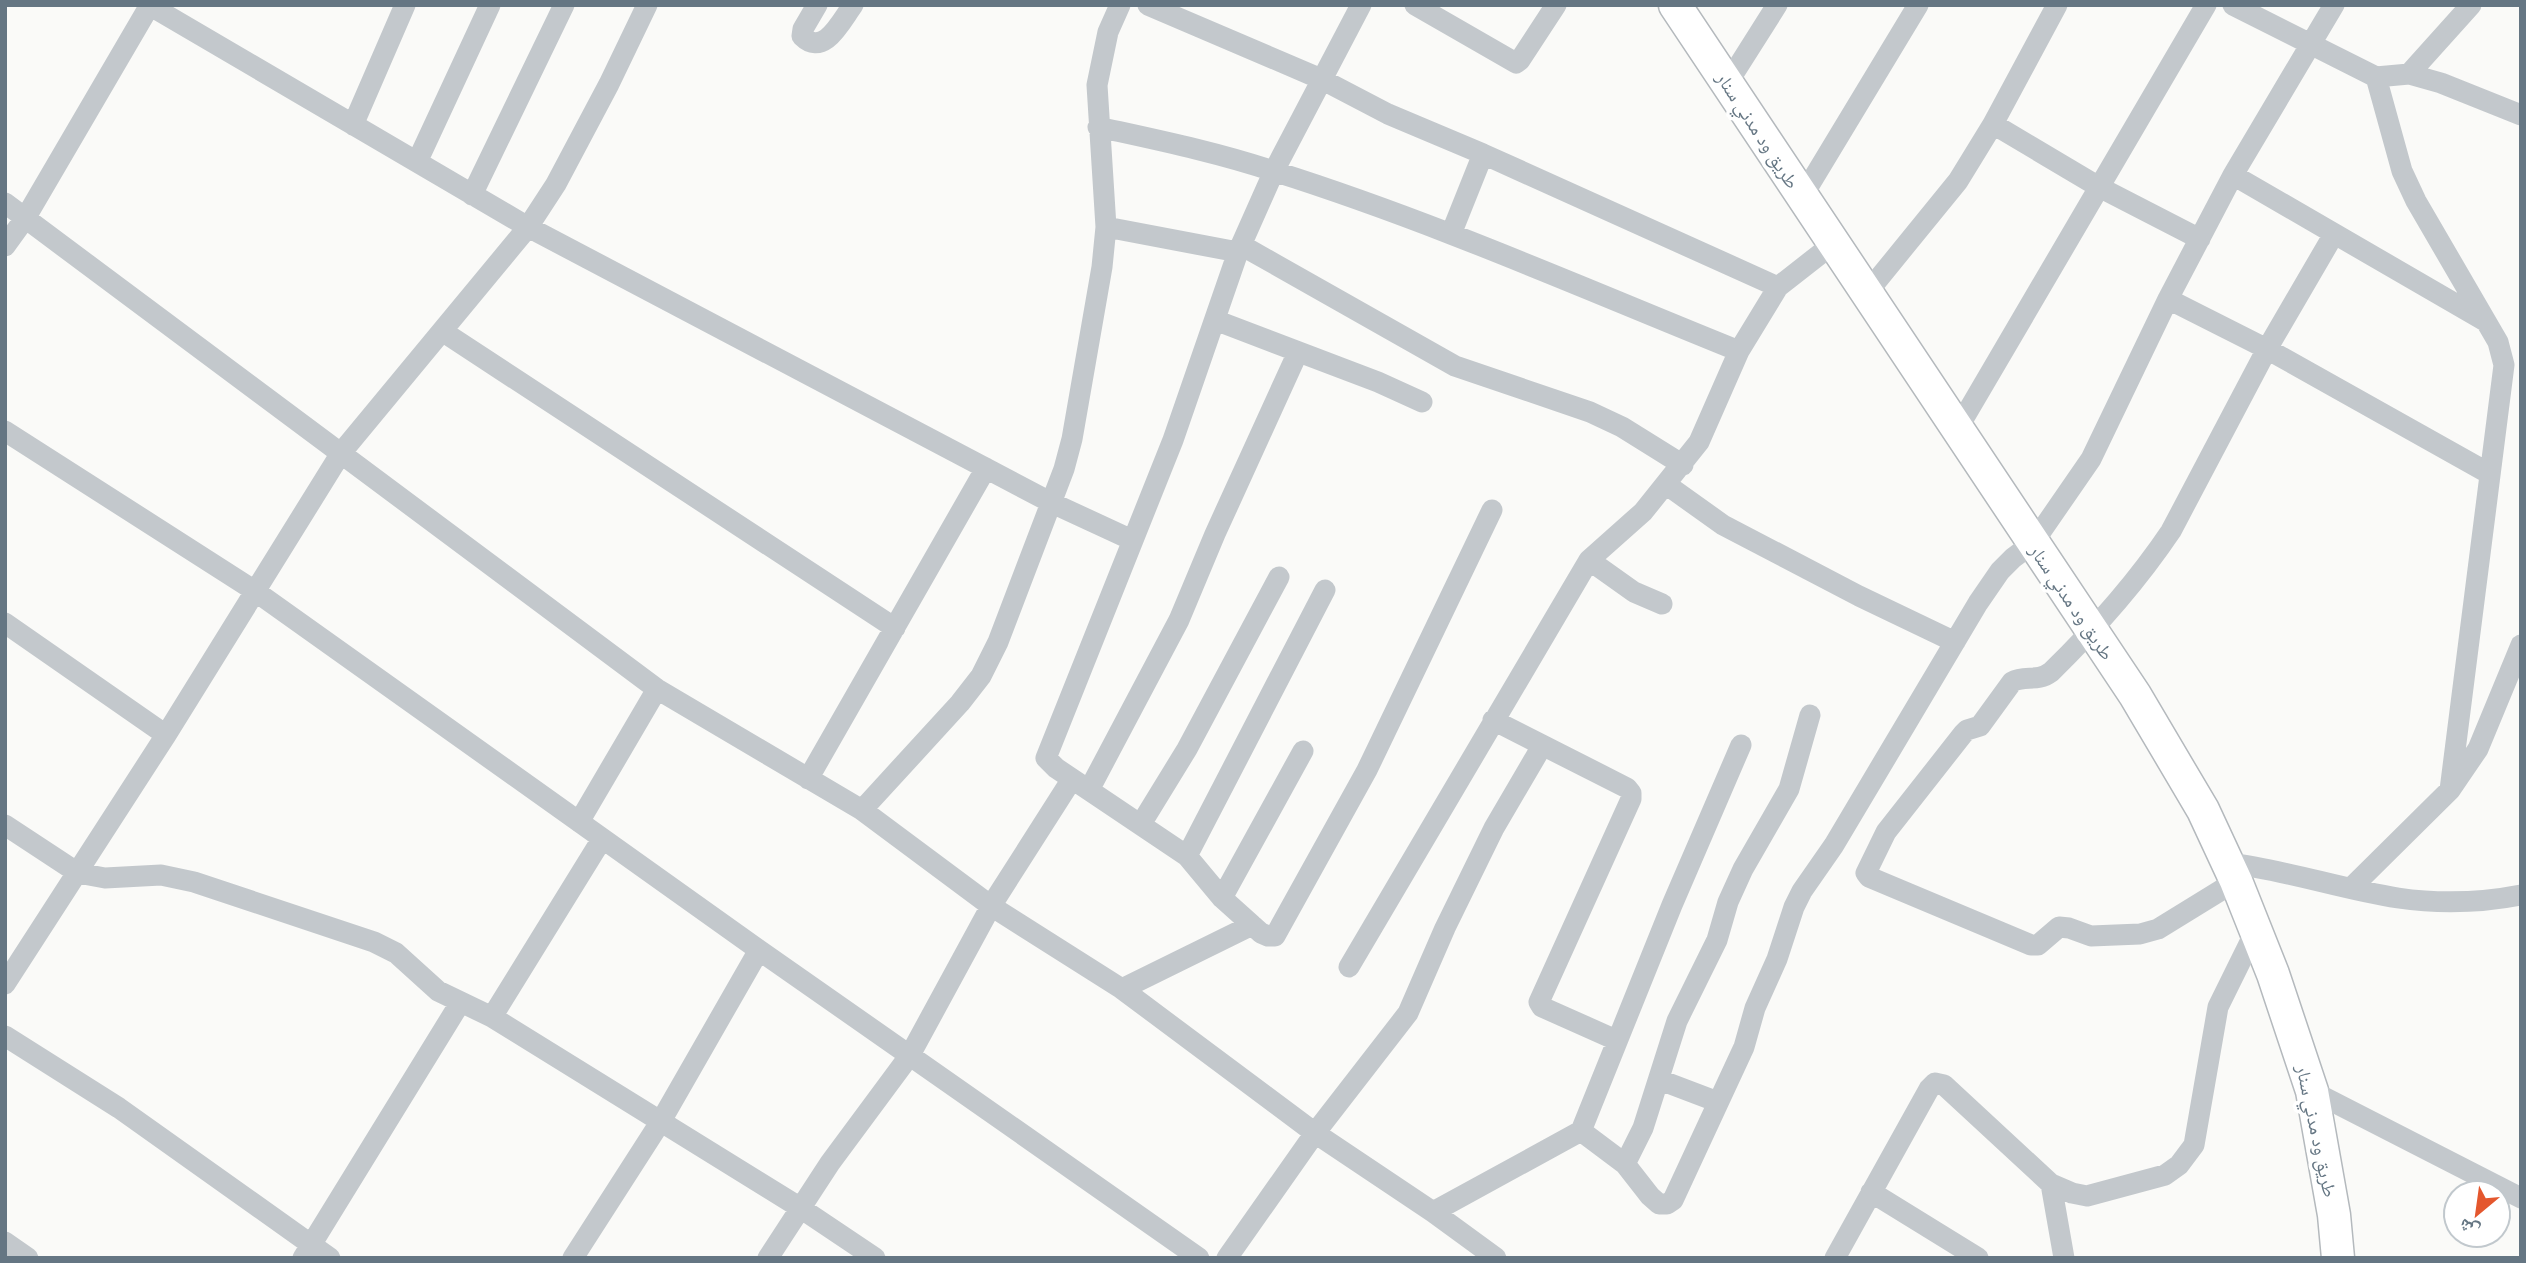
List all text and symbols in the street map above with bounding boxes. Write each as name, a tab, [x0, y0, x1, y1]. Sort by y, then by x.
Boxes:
street label: طريق ود مدني سنار	[1708, 67, 1804, 195]
street label: طريق ود مدني سنار	[2021, 539, 2119, 667]
street label: طريق ود مدني سنار	[2287, 1062, 2342, 1200]
north arrow	[2442, 1179, 2512, 1249]
text: ش	[2455, 1213, 2483, 1243]

